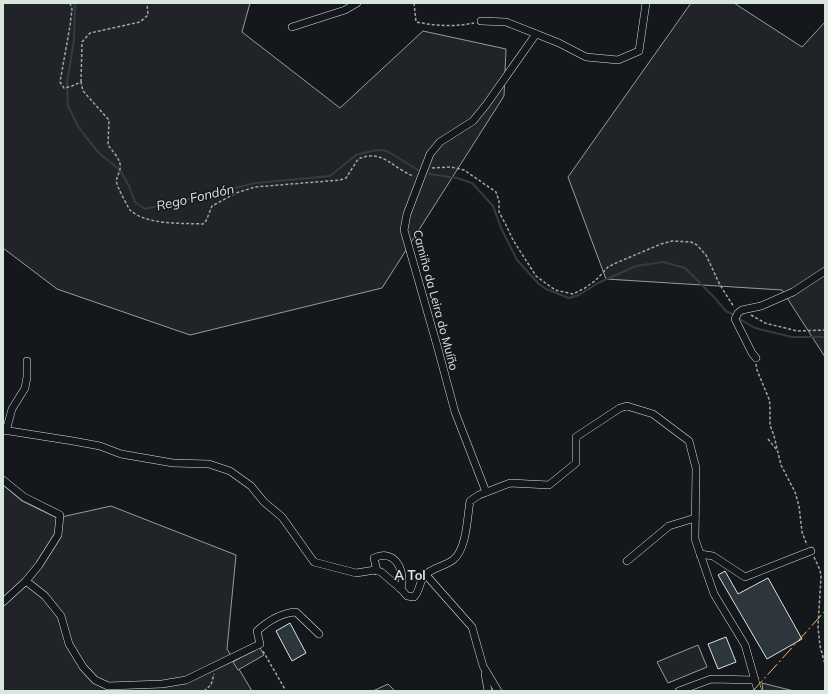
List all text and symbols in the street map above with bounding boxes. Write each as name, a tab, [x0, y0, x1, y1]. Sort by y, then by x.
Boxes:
water label: Rego Fondón	[154, 180, 236, 214]
street label: Camiño da Leira do Muíño	[410, 228, 462, 372]
district label: A Tol	[394, 567, 426, 583]

